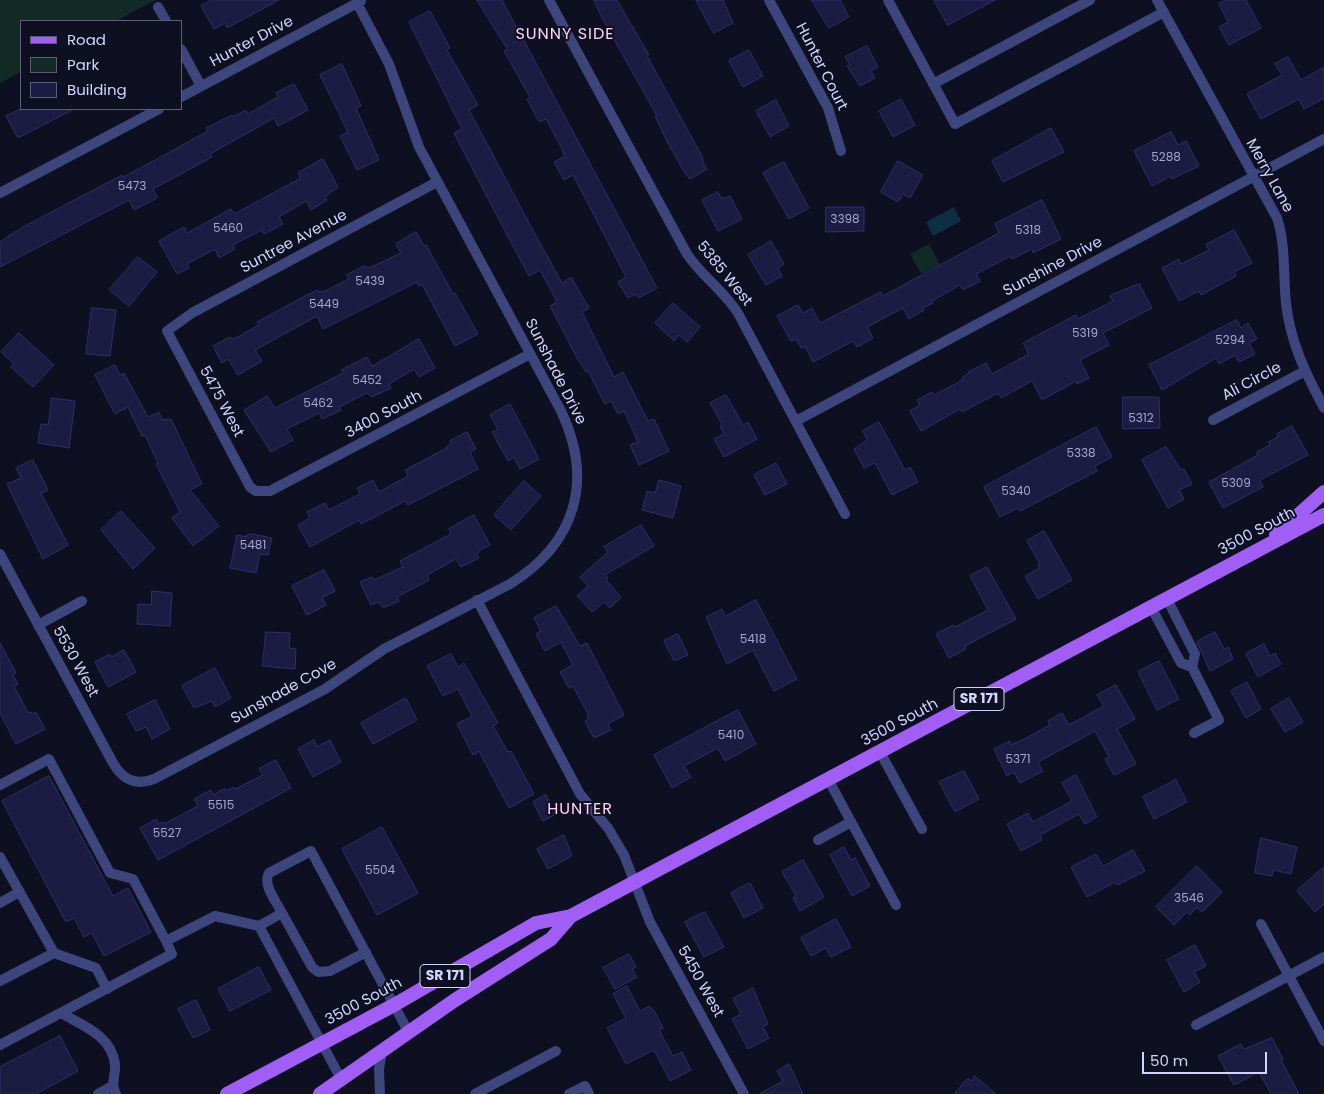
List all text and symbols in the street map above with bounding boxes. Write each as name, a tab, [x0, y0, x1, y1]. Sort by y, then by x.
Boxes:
street label: Hunter Drive	[207, 13, 297, 71]
legend	[20, 20, 182, 110]
street label: Hunter Court	[791, 20, 851, 114]
district label: SUNNY SIDE	[514, 25, 616, 45]
text: Road	[67, 29, 106, 50]
text: Park	[67, 54, 99, 75]
text: Building	[67, 79, 127, 100]
street label: Merry Lane	[1241, 136, 1297, 216]
house number: 5288	[1151, 151, 1181, 165]
house number: 5473	[118, 180, 146, 194]
street label: Suntree Avenue	[238, 206, 350, 278]
house number: 3398	[830, 213, 860, 227]
house number: 5460	[213, 222, 243, 236]
house number: 5318	[1015, 224, 1041, 238]
street label: Sunshine Drive	[1000, 233, 1106, 301]
street label: 5385 West	[692, 238, 756, 310]
house number: 5439	[355, 275, 385, 289]
house number: 5449	[309, 298, 339, 312]
street label: Sunshade Drive	[521, 316, 589, 428]
house number: 5319	[1072, 327, 1098, 341]
house number: 5294	[1215, 334, 1245, 348]
street label: Ali Circle	[1219, 359, 1285, 405]
street label: 5475 West	[195, 363, 247, 441]
house number: 5452	[352, 374, 382, 388]
street label: 3400 South	[343, 387, 425, 443]
house number: 5462	[303, 397, 333, 411]
house number: 5312	[1128, 412, 1154, 426]
house number: 5338	[1066, 447, 1096, 461]
house number: 5309	[1221, 477, 1251, 491]
house number: 5340	[1001, 485, 1031, 499]
street label: 3500 South	[1216, 504, 1298, 560]
house number: 5481	[240, 539, 266, 553]
street label: 5530 West	[48, 623, 102, 701]
house number: 5418	[740, 633, 766, 647]
street label: Sunshade Cove	[228, 656, 340, 728]
road number: SR 171	[954, 688, 1004, 711]
street label: 3500 South	[859, 695, 941, 751]
house number: 5410	[718, 729, 744, 743]
house number: 5371	[1006, 753, 1030, 767]
house number: 5515	[208, 799, 234, 813]
district label: HUNTER	[546, 800, 614, 820]
house number: 5527	[153, 827, 181, 841]
house number: 5504	[365, 864, 395, 878]
house number: 3546	[1174, 892, 1204, 906]
street label: 5450 West	[673, 943, 727, 1021]
road number: SR 171	[420, 964, 470, 988]
street label: 3500 South	[323, 974, 405, 1030]
scale bar	[1144, 1042, 1269, 1074]
text: 50 m	[1150, 1050, 1188, 1071]

